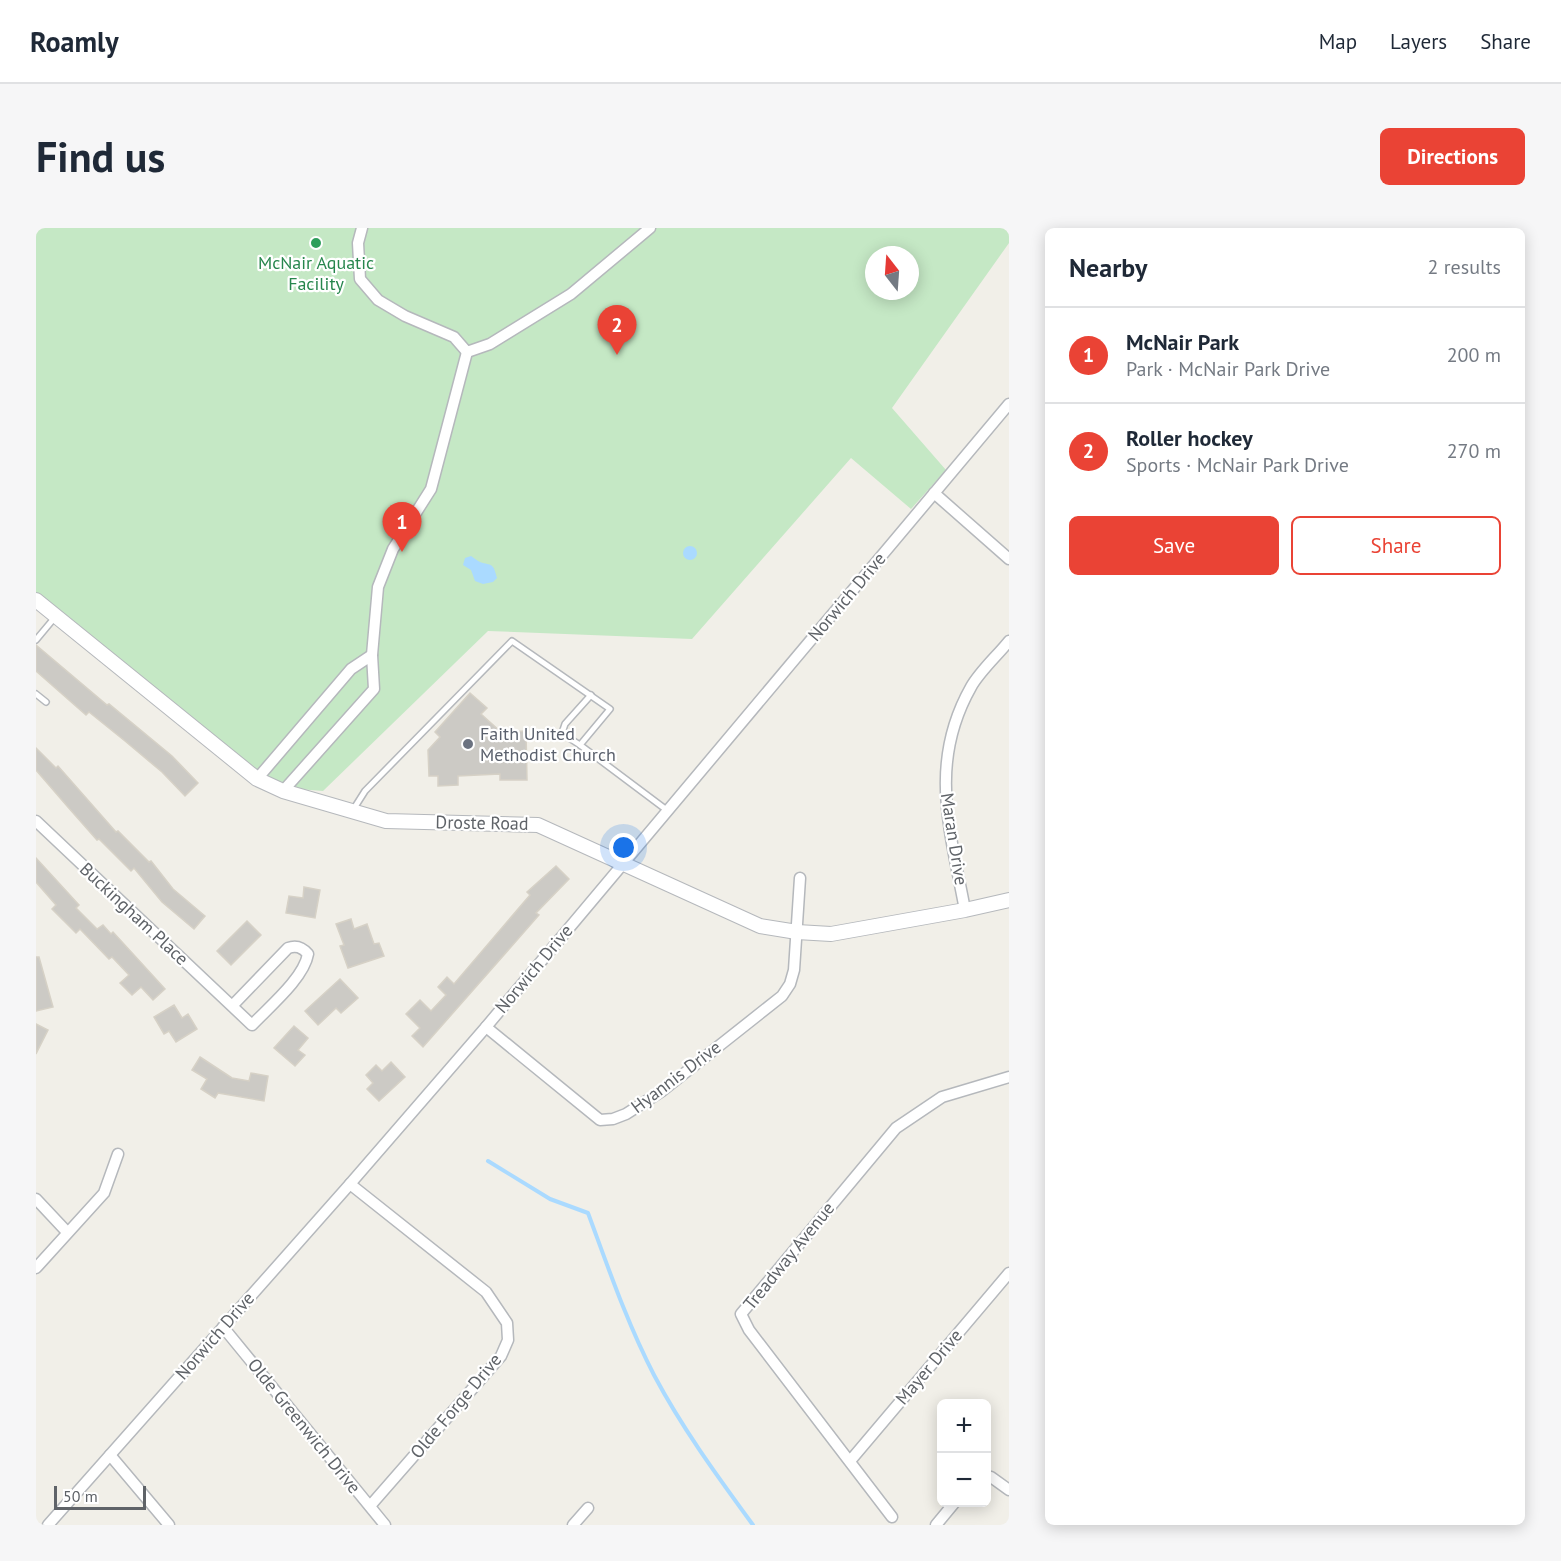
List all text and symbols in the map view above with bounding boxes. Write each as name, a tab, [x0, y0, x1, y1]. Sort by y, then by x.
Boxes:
text: Roamly	[30, 23, 119, 60]
text: Map	[1319, 28, 1357, 55]
text: Layers	[1390, 28, 1447, 55]
text: Share	[1480, 28, 1531, 55]
button: Directions	[1380, 128, 1525, 185]
text: Find us	[36, 129, 165, 184]
marker: McNair Aquatic Facility	[309, 236, 323, 250]
north arrow	[865, 246, 919, 300]
place label: McNair Aquatic Facility	[258, 251, 374, 295]
text: Nearby	[1069, 251, 1147, 284]
text: 2 results	[1428, 254, 1501, 280]
pin: 2	[598, 306, 636, 355]
text: McNair Park	[1126, 328, 1239, 356]
text: 1	[1083, 342, 1094, 368]
text: 200 m	[1447, 342, 1501, 368]
text: Park · McNair Park Drive	[1126, 356, 1330, 382]
text: Roller hockey	[1126, 424, 1253, 452]
text: 2	[1083, 438, 1094, 464]
text: 270 m	[1447, 438, 1501, 464]
text: Sports · McNair Park Drive	[1126, 452, 1349, 478]
pin: 1	[382, 502, 422, 552]
button: Save	[1069, 516, 1279, 575]
button: Share	[1291, 516, 1501, 575]
street label: Norwich Drive	[803, 548, 890, 646]
place label: Faith United Methodist Church	[480, 722, 616, 766]
marker: Faith United Methodist Church	[461, 737, 475, 751]
street label: Maran Drive	[936, 791, 973, 887]
street label: Droste Road	[435, 810, 529, 835]
your location	[609, 833, 638, 862]
street label: Buckingham Place	[75, 857, 194, 970]
street label: Norwich Drive	[490, 920, 577, 1018]
street label: Hyannis Drive	[626, 1035, 725, 1118]
street label: Treadway Avenue	[738, 1197, 839, 1314]
street label: Norwich Drive	[170, 1287, 259, 1384]
street label: Mayer Drive	[890, 1324, 967, 1409]
street label: Olde Forge Drive	[405, 1348, 506, 1463]
street label: Olde Greenwich Drive	[243, 1353, 366, 1498]
map controls	[937, 1399, 991, 1507]
button: +	[937, 1399, 991, 1453]
button: −	[937, 1453, 991, 1507]
scale bar	[54, 1483, 146, 1510]
text: 50 m	[63, 1486, 98, 1506]

